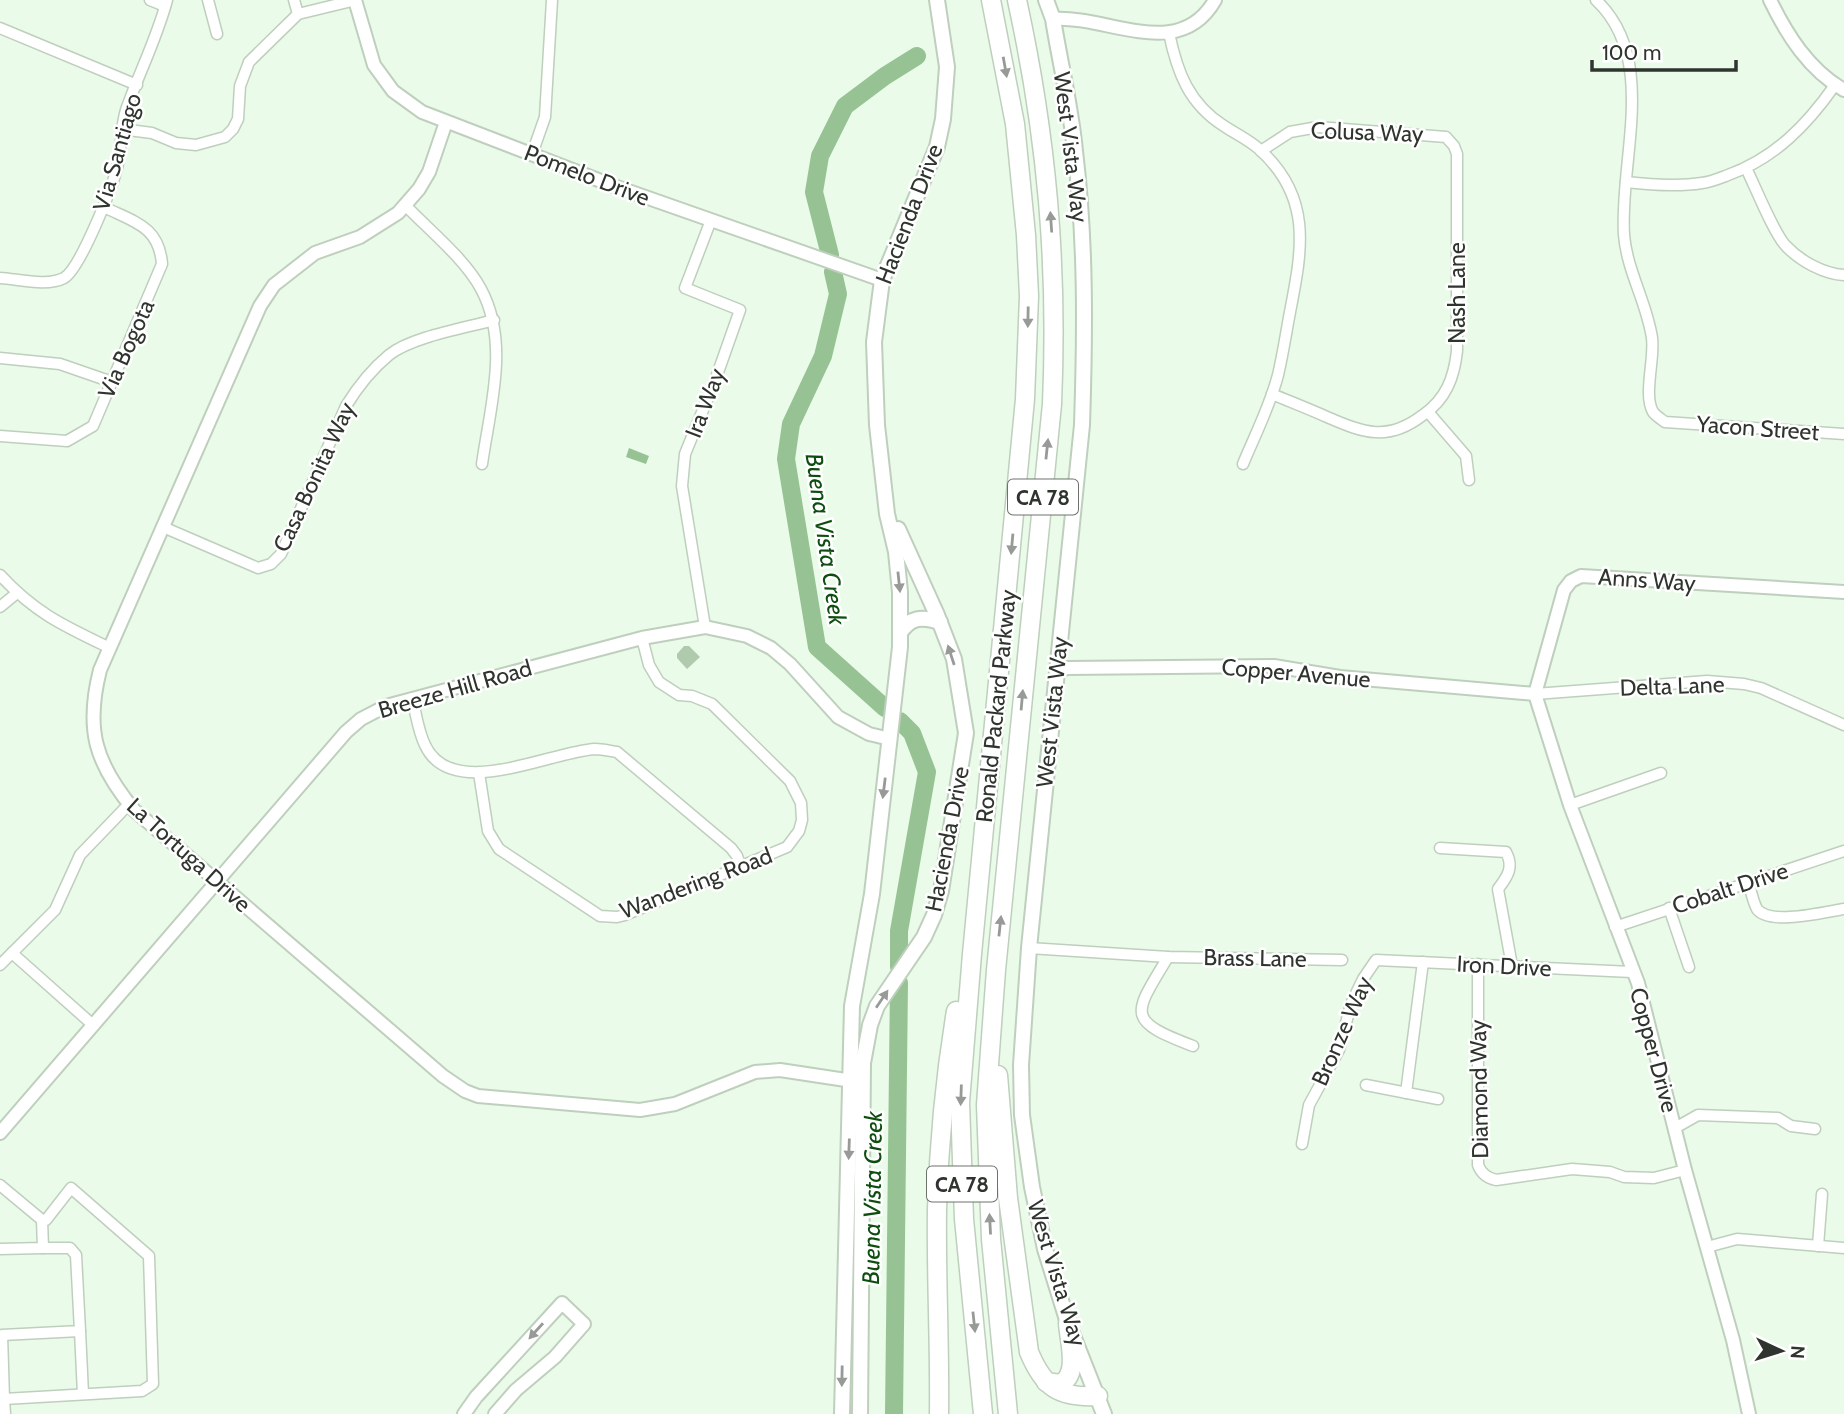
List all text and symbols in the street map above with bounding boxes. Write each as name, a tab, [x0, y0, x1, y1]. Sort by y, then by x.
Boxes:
scale bar	[1592, 28, 1736, 72]
text: 100 m	[1602, 40, 1661, 65]
one-way arrow	[1000, 56, 1011, 78]
street label: West Vista Way	[1048, 70, 1094, 224]
street label: Via Santiago	[87, 90, 147, 214]
street label: Colusa Way	[1310, 116, 1424, 148]
street label: Pomelo Drive	[520, 138, 654, 212]
street label: Hacienda Drive	[869, 140, 949, 288]
one-way arrow	[1045, 211, 1056, 233]
street label: Nash Lane	[1443, 242, 1471, 344]
street label: Via Bogota	[92, 295, 160, 403]
one-way arrow	[1023, 307, 1034, 329]
street label: Ira Way	[679, 364, 731, 442]
street label: Casa Bonita Way	[267, 397, 361, 556]
street label: Yacon Street	[1695, 410, 1820, 446]
one-way arrow	[1042, 438, 1053, 460]
water label: Buena Vista Creek	[800, 451, 853, 627]
road number: CA 78	[1008, 480, 1078, 514]
one-way arrow	[1006, 533, 1017, 555]
street label: Anns Way	[1597, 563, 1697, 597]
one-way arrow	[894, 571, 905, 593]
street label: Ronald Packard Parkway	[970, 588, 1022, 824]
street label: West Vista Way	[1030, 635, 1074, 789]
one-way arrow	[946, 644, 956, 665]
street label: Copper Avenue	[1220, 653, 1372, 693]
street label: Breeze Hill Road	[375, 654, 535, 724]
street label: Delta Lane	[1619, 670, 1725, 702]
one-way arrow	[1017, 689, 1028, 711]
street label: Hacienda Drive	[919, 764, 975, 914]
one-way arrow	[879, 777, 890, 799]
street label: La Tortuga Drive	[121, 792, 257, 918]
street label: Wandering Road	[616, 841, 776, 925]
street label: Cobalt Drive	[1669, 856, 1792, 920]
one-way arrow	[995, 915, 1006, 937]
street label: Brass Lane	[1203, 943, 1307, 973]
street label: Iron Drive	[1456, 950, 1552, 982]
street label: Bronze Way	[1305, 972, 1379, 1090]
street label: Copper Drive	[1624, 985, 1684, 1116]
one-way arrow	[876, 989, 889, 1009]
street label: Diamond Way	[1464, 1019, 1494, 1159]
one-way arrow	[955, 1084, 966, 1106]
water label: Buena Vista Creek	[856, 1110, 888, 1285]
one-way arrow	[843, 1138, 854, 1160]
road number: CA 78	[927, 1166, 997, 1202]
street label: West Vista Way	[1021, 1196, 1093, 1350]
one-way arrow	[984, 1213, 995, 1235]
one-way arrow	[969, 1311, 980, 1333]
north arrow	[1746, 1316, 1816, 1386]
one-way arrow	[529, 1322, 545, 1339]
text: N	[1786, 1345, 1809, 1360]
one-way arrow	[837, 1366, 848, 1388]

